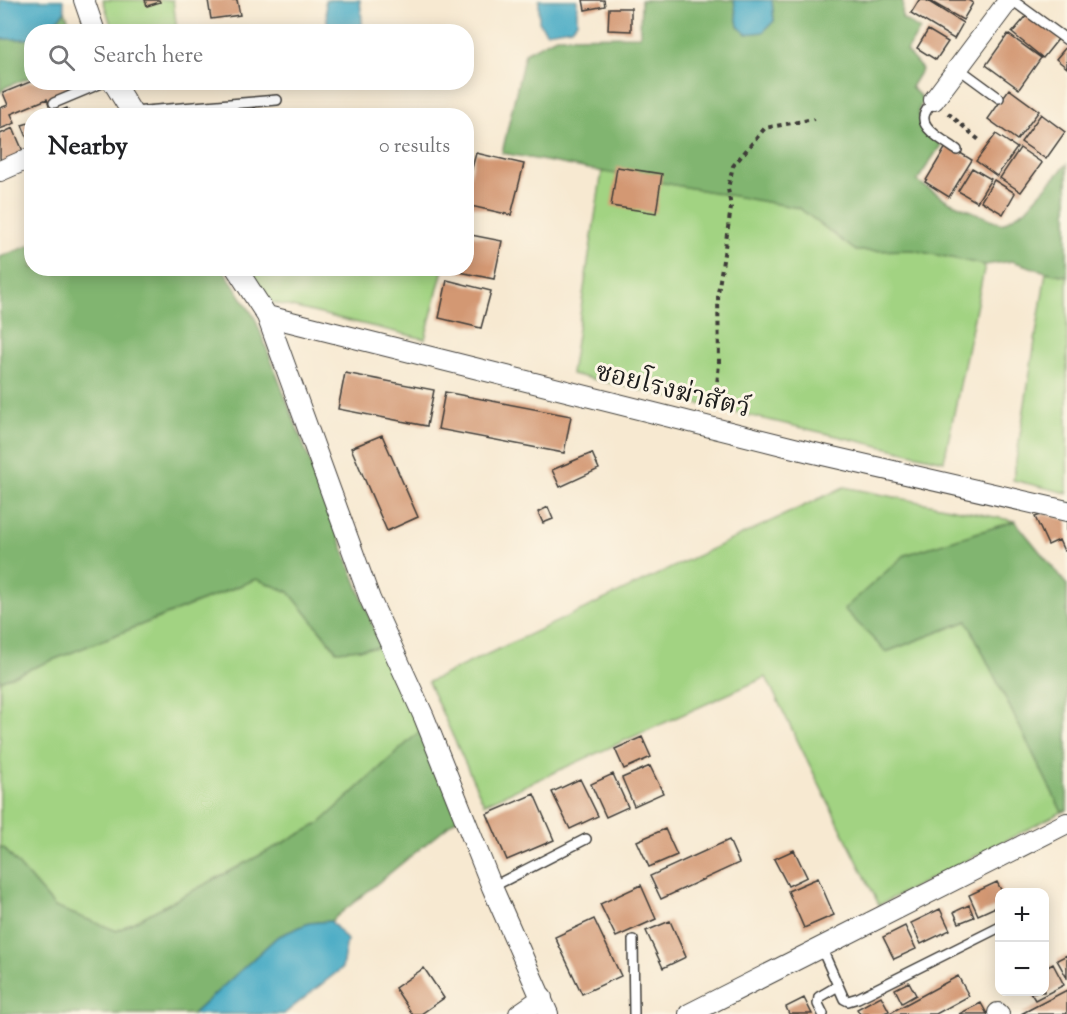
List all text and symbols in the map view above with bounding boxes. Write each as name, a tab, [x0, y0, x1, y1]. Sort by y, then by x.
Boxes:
search box	[24, 24, 474, 90]
icon: search	[45, 41, 78, 74]
text: Search here	[93, 41, 203, 73]
text: Nearby	[48, 129, 128, 166]
text: 0 results	[379, 133, 450, 162]
street label: ซอยโรงฆ่าสัตว์	[591, 352, 754, 428]
map controls	[995, 888, 1049, 996]
button: +	[995, 888, 1049, 942]
button: −	[995, 942, 1049, 996]

